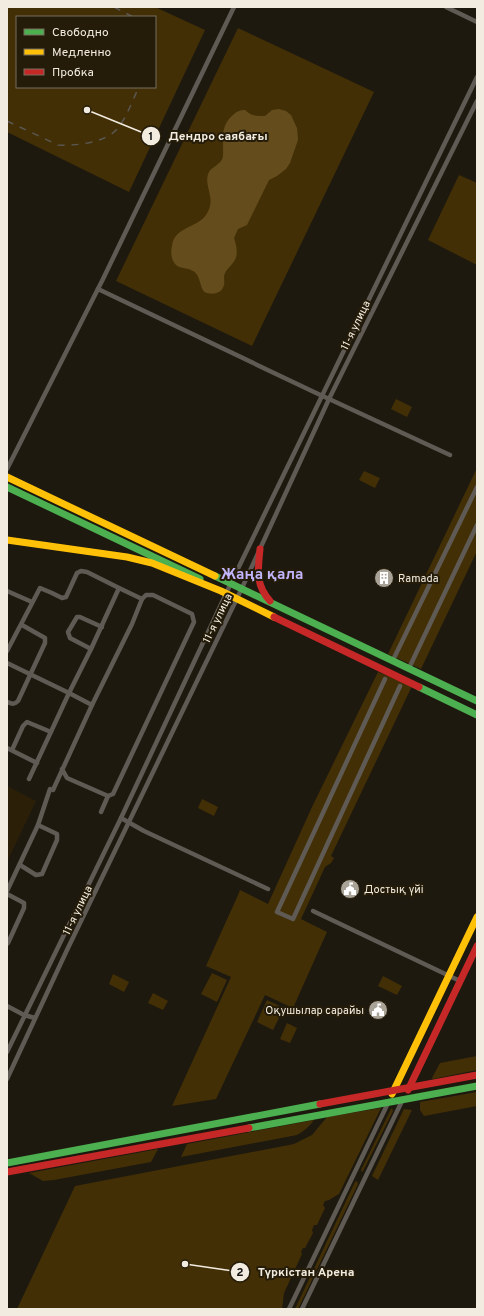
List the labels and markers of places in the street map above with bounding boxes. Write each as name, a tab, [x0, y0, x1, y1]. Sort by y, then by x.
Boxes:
callout: Дендро саябағы	[141, 124, 276, 148]
building icon: Ramada	[373, 567, 395, 589]
place label: Ramada	[398, 572, 439, 586]
public building icon: Достық үйі	[339, 878, 361, 900]
place label: Достық үйі	[364, 883, 424, 897]
public building icon: Оқушылар сарайы	[367, 999, 389, 1021]
place label: Оқушылар сарайы	[265, 1004, 364, 1018]
callout: Түркістан Арена	[230, 1260, 363, 1284]

